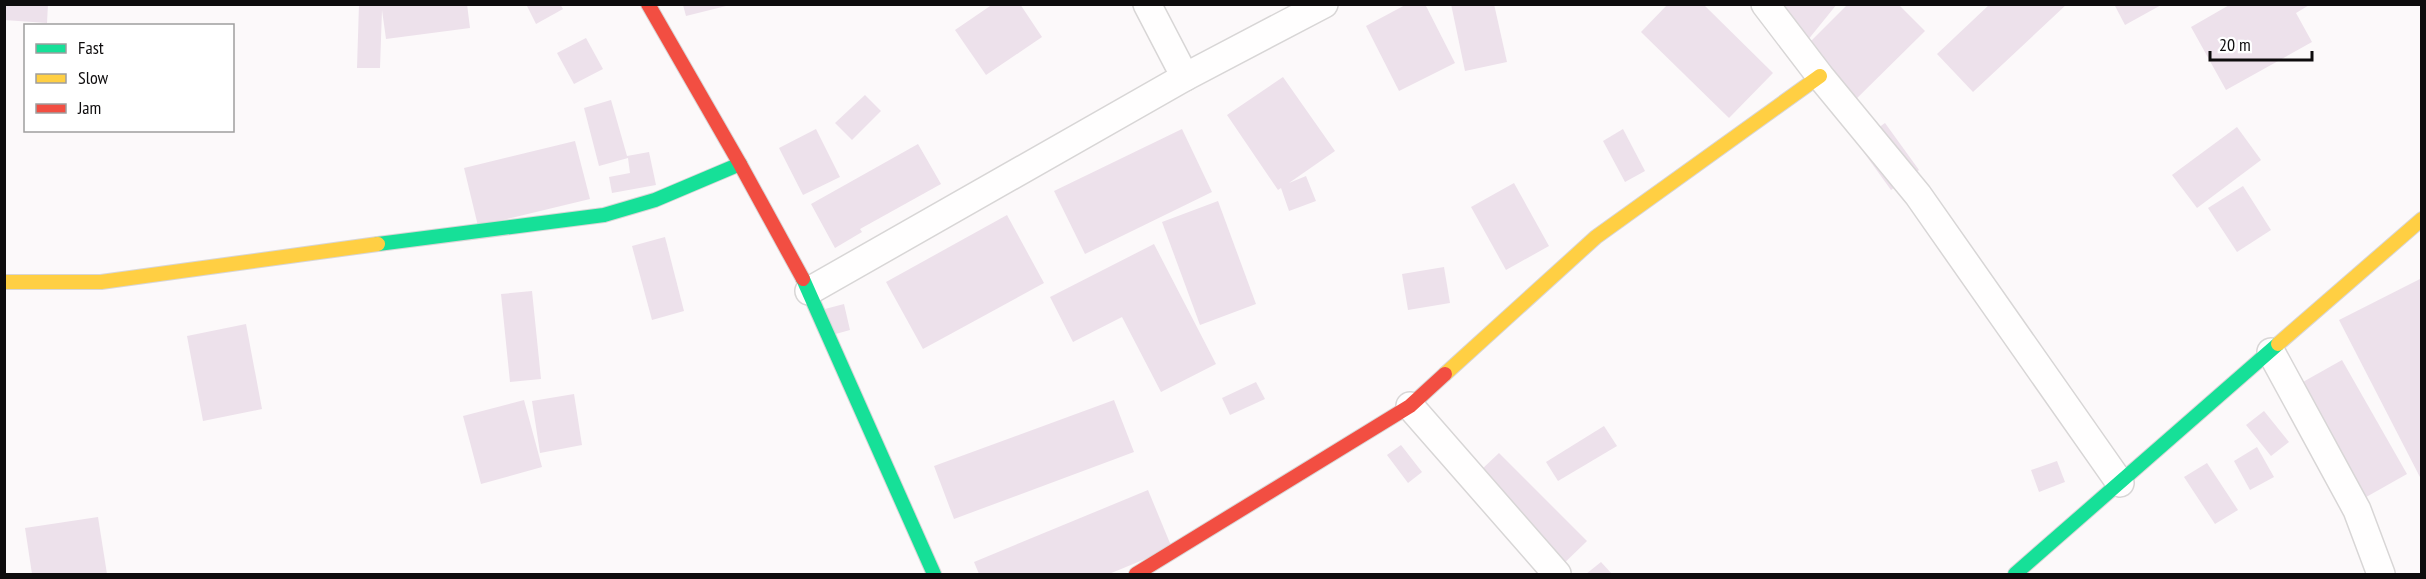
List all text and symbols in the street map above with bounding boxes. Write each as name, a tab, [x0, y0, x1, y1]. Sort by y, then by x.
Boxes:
legend	[24, 24, 234, 132]
scale bar	[2210, 24, 2312, 62]
text: 20 m	[2219, 33, 2251, 56]
text: Fast	[78, 36, 104, 59]
text: Slow	[78, 66, 109, 89]
text: Jam	[77, 96, 101, 119]

